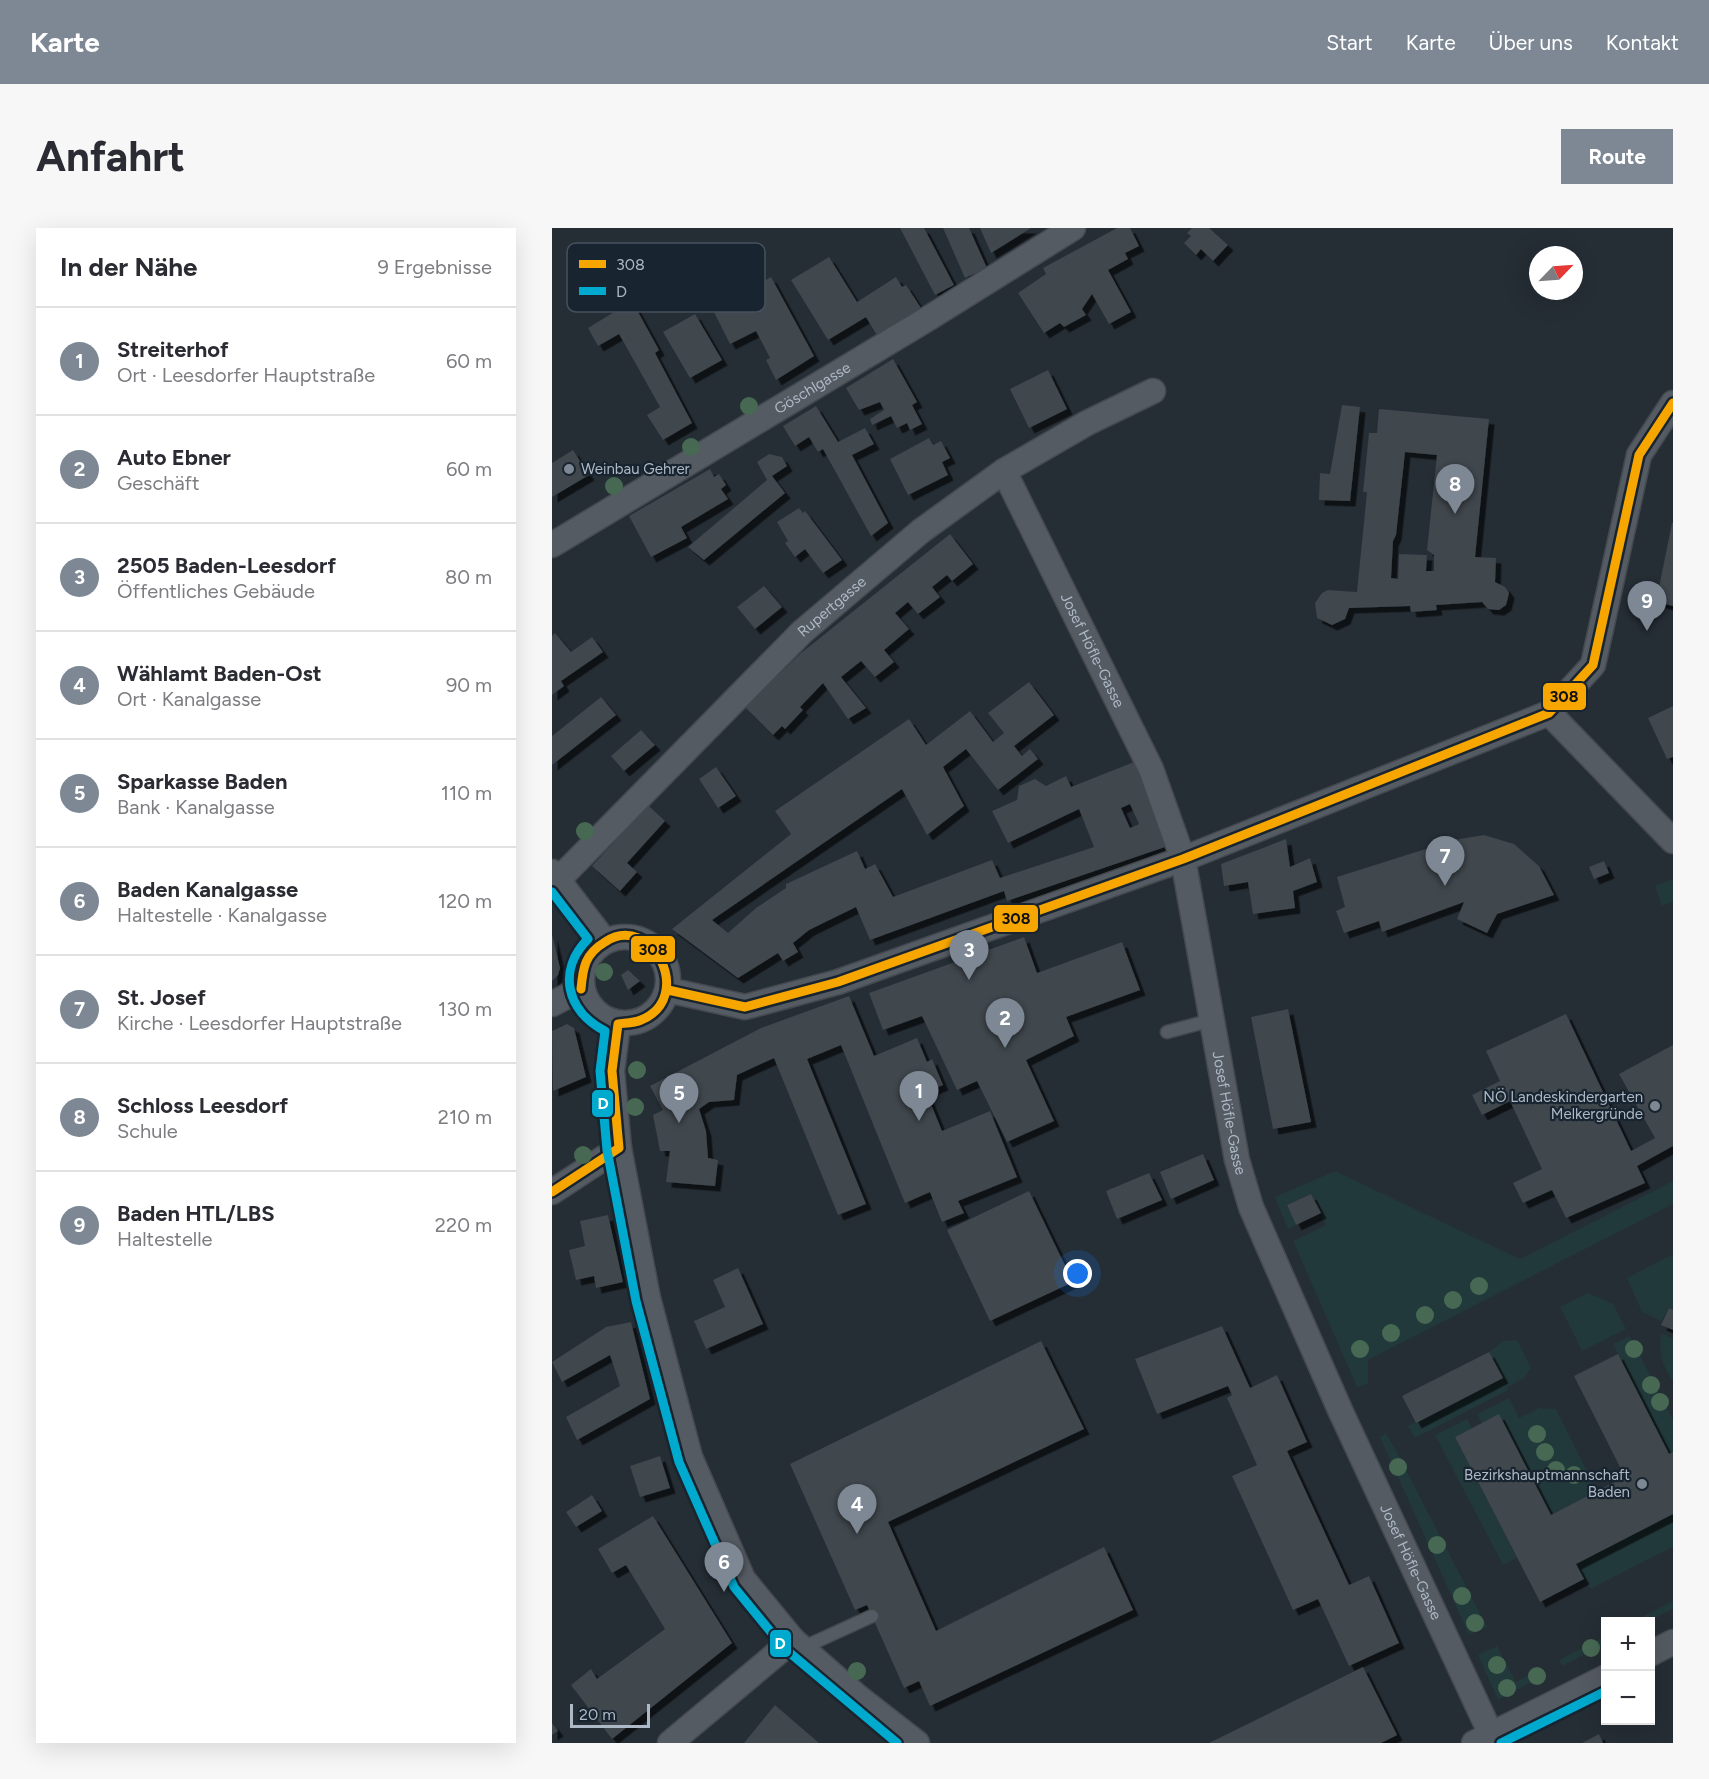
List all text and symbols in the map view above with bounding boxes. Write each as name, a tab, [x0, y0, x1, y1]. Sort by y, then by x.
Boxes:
text: Karte	[30, 25, 100, 59]
text: Start	[1326, 30, 1373, 55]
text: Karte	[1406, 30, 1456, 55]
text: Über uns	[1489, 30, 1573, 55]
text: Kontakt	[1606, 30, 1679, 55]
button: Route	[1561, 129, 1673, 184]
text: Anfahrt	[36, 131, 185, 182]
legend	[567, 243, 765, 312]
north arrow	[1529, 246, 1583, 300]
text: In der Nähe	[60, 251, 197, 283]
text: 9 Ergebnisse	[377, 255, 492, 279]
text: 308	[616, 255, 645, 274]
text: D	[616, 282, 627, 301]
text: Streiterhof	[117, 336, 229, 363]
text: 1	[75, 349, 84, 373]
text: 60 m	[446, 349, 492, 373]
street label: Göschlgasse	[771, 358, 854, 418]
text: Ort · Leesdorfer Hauptstraße	[117, 363, 375, 387]
text: Auto Ebner	[117, 444, 231, 471]
text: 2	[74, 457, 85, 481]
text: 60 m	[446, 457, 492, 481]
place label: Weinbau Gehrer	[581, 460, 690, 478]
marker: Weinbau Gehrer	[562, 462, 576, 476]
pin: 8	[1436, 464, 1474, 514]
text: Geschäft	[117, 471, 200, 495]
text: 2505 Baden-Leesdorf	[117, 552, 336, 579]
text: 3	[74, 565, 85, 589]
text: 80 m	[445, 565, 492, 589]
street label: Rupertgasse	[794, 573, 870, 641]
text: Öffentliches Gebäude	[117, 579, 315, 603]
pin: 9	[1628, 582, 1666, 631]
street label: Josef Höfle-Gasse	[1057, 590, 1128, 711]
text: Wählamt Baden-Ost	[117, 660, 322, 687]
text: 4	[73, 673, 86, 697]
text: 90 m	[446, 673, 492, 697]
line badge: 308	[1542, 682, 1587, 711]
text: Ort · Kanalgasse	[117, 687, 261, 711]
text: 308	[1549, 687, 1579, 706]
text: Sparkasse Baden	[117, 768, 288, 795]
text: 5	[74, 781, 85, 805]
text: 110 m	[441, 781, 492, 805]
text: Bank · Kanalgasse	[117, 795, 275, 819]
pin: 7	[1426, 836, 1464, 886]
text: Baden Kanalgasse	[117, 876, 298, 903]
text: 6	[74, 889, 85, 913]
text: 120 m	[438, 889, 492, 913]
text: Haltestelle · Kanalgasse	[117, 903, 327, 927]
line badge: 308	[993, 904, 1039, 933]
text: 308	[1001, 909, 1031, 928]
pin: 3	[950, 930, 988, 980]
line badge: 308	[630, 935, 676, 963]
text: 308	[638, 940, 668, 959]
text: St. Josef	[117, 984, 206, 1011]
text: 7	[74, 997, 85, 1021]
text: 130 m	[438, 997, 492, 1021]
pin: 2	[986, 998, 1024, 1048]
text: Kirche · Leesdorfer Hauptstraße	[117, 1011, 402, 1035]
street label: Josef Höfle-Gasse	[1209, 1050, 1250, 1177]
pin: 1	[900, 1072, 938, 1121]
pin: 5	[660, 1074, 698, 1123]
place label: NÖ Landeskindergarten Melkergründe	[1483, 1088, 1643, 1123]
line badge: D	[591, 1089, 614, 1118]
text: Schloss Leesdorf	[117, 1092, 288, 1119]
text: D	[597, 1094, 609, 1113]
marker: NÖ Landeskindergarten Melkergründe	[1648, 1099, 1662, 1113]
text: 8	[73, 1105, 86, 1129]
text: 210 m	[438, 1105, 492, 1129]
text: Schule	[117, 1119, 178, 1143]
text: Baden HTL/LBS	[117, 1200, 275, 1227]
text: 9	[74, 1213, 85, 1237]
text: 220 m	[435, 1213, 492, 1237]
text: Haltestelle	[117, 1227, 213, 1251]
your location	[1063, 1259, 1092, 1288]
place label: Bezirkshauptmannschaft Baden	[1464, 1466, 1630, 1501]
marker: Bezirkshauptmannschaft Baden	[1635, 1477, 1649, 1491]
pin: 4	[838, 1484, 876, 1534]
street label: Josef Höfle-Gasse	[1376, 1501, 1445, 1623]
pin: 6	[704, 1542, 744, 1592]
map controls	[1601, 1617, 1655, 1725]
button: +	[1601, 1617, 1655, 1671]
line badge: D	[769, 1629, 792, 1658]
text: D	[774, 1634, 786, 1653]
button: −	[1601, 1671, 1655, 1725]
scale bar	[570, 1701, 650, 1728]
text: 20 m	[579, 1705, 616, 1724]

